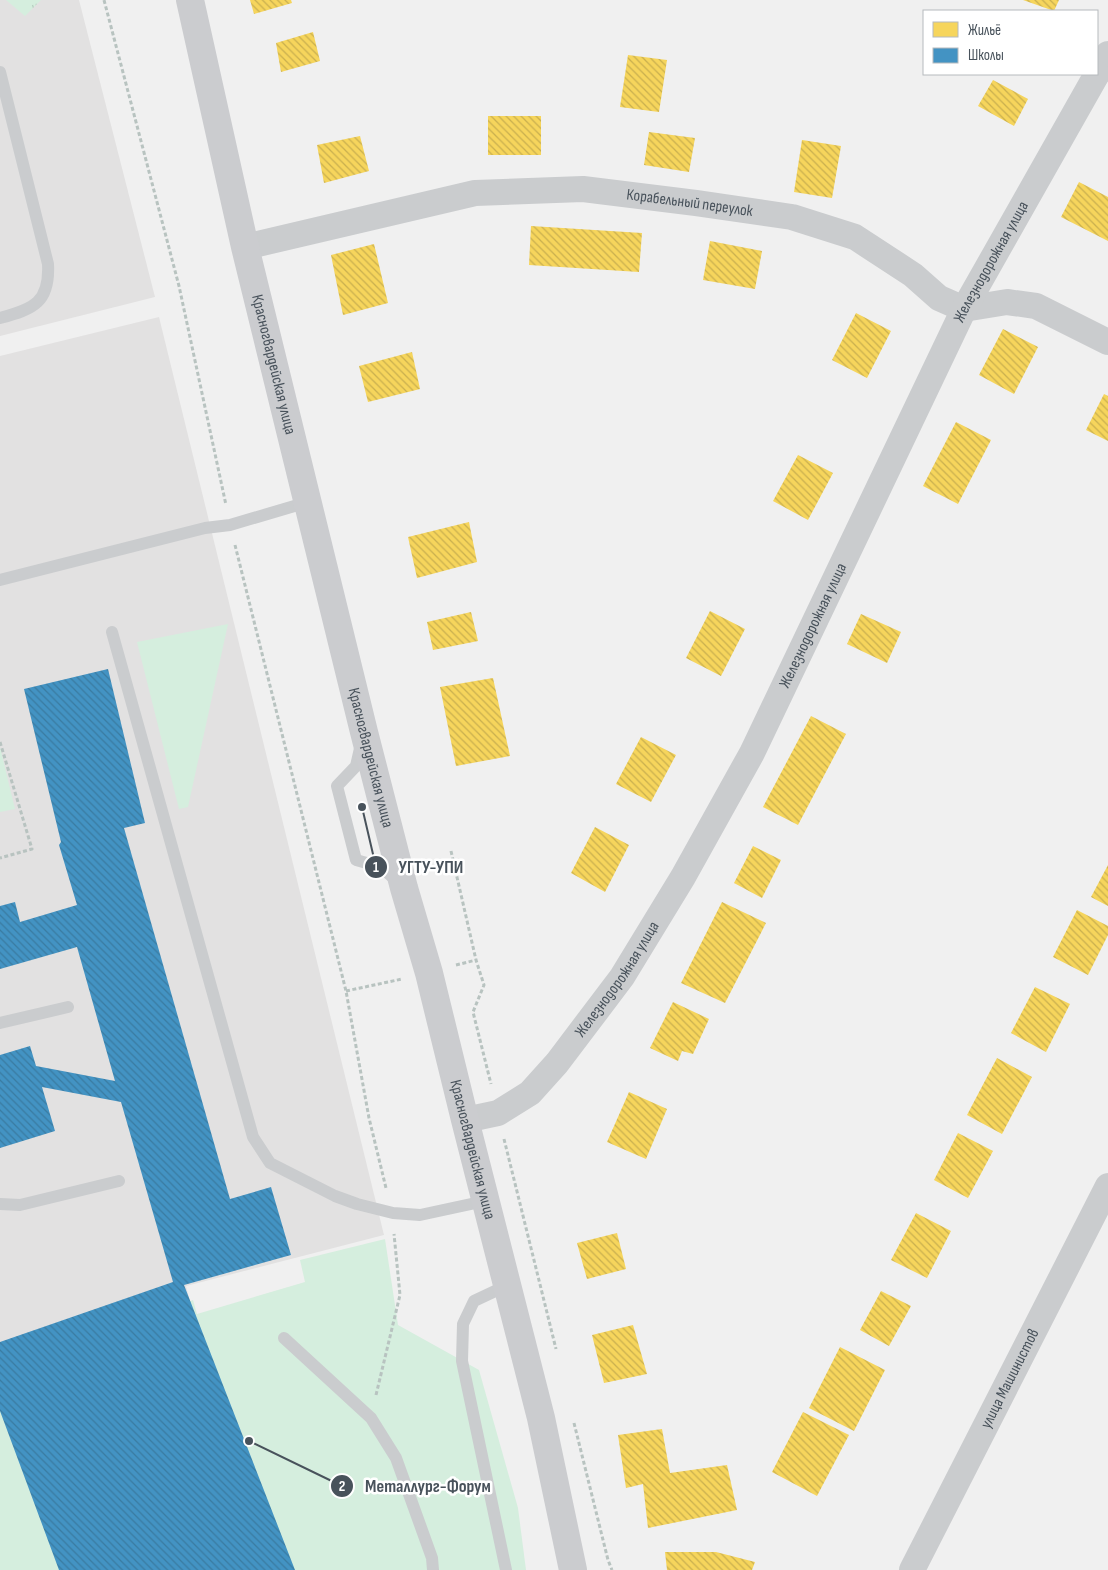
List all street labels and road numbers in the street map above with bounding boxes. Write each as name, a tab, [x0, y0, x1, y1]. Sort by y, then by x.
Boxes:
street label: Корабельный переулок	[626, 185, 755, 221]
street label: Железнодорожная улица	[950, 198, 1033, 325]
street label: Красногвардейская улица	[248, 293, 300, 436]
street label: Железнодорожная улица	[775, 560, 851, 691]
street label: Красногвардейская улица	[344, 686, 398, 830]
street label: Железнодорожная улица	[571, 918, 663, 1041]
street label: Красногвардейская улица	[446, 1078, 499, 1221]
street label: улица Машинистов	[976, 1325, 1043, 1432]

